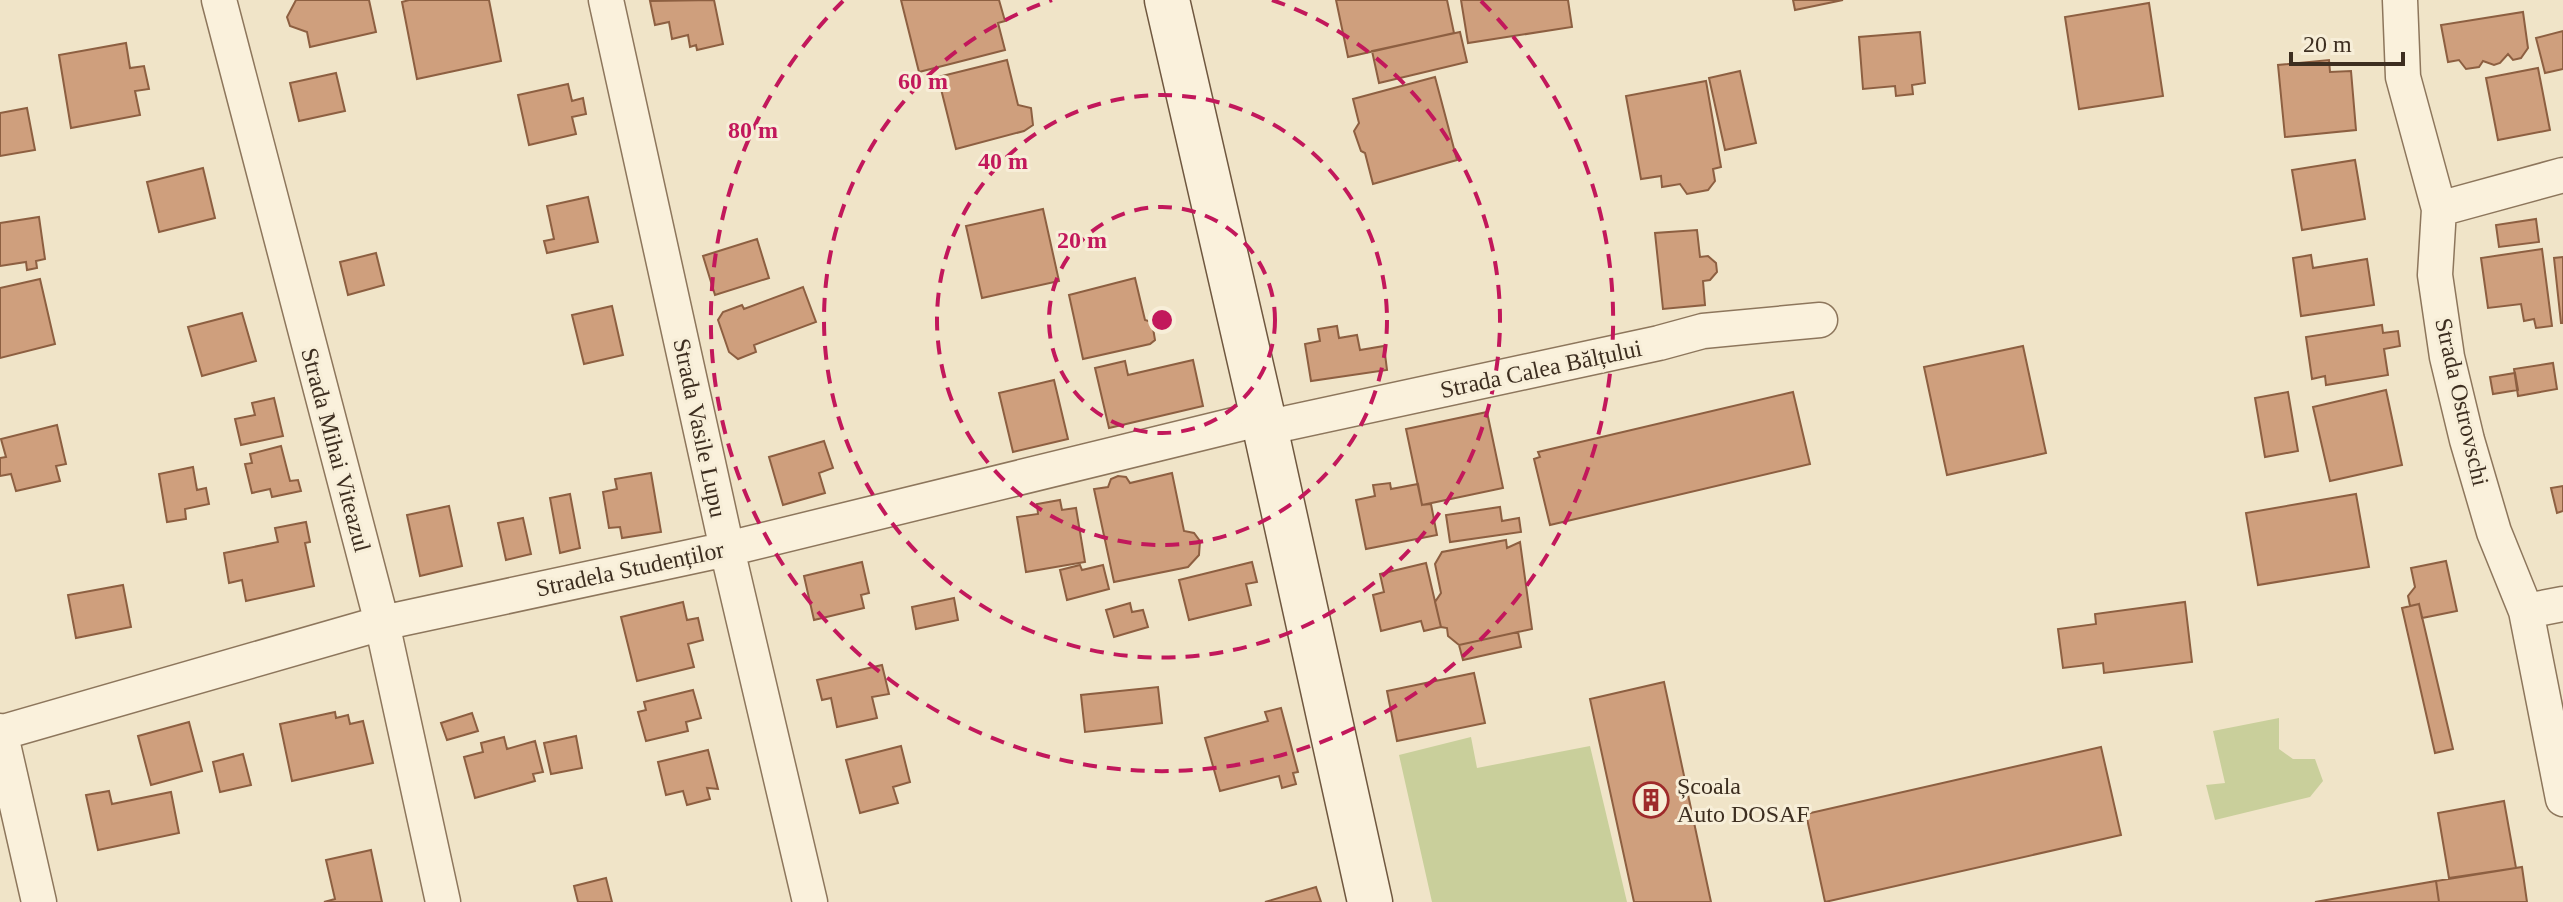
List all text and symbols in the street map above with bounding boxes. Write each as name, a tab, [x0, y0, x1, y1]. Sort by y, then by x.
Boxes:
scale bar	[2291, 16, 2403, 66]
text: 20 m	[2303, 31, 2352, 57]
text: 60 m	[898, 68, 948, 94]
text: 80 m	[728, 117, 778, 143]
text: 40 m	[978, 148, 1028, 174]
text: 20 m	[1057, 227, 1107, 253]
centre of rings	[1148, 306, 1176, 334]
street label: Strada Ostrovschi	[2430, 316, 2494, 489]
street label: Strada Calea Bălțului	[1438, 335, 1644, 403]
street label: Strada Vasile Lupu	[668, 336, 732, 520]
street label: Strada Mihai Viteazul	[296, 345, 376, 555]
street label: Stradela Studenților	[534, 536, 726, 602]
place label: Școala Auto DOSAF	[1677, 773, 1810, 827]
building icon: Școala Auto DOSAF	[1632, 781, 1670, 819]

